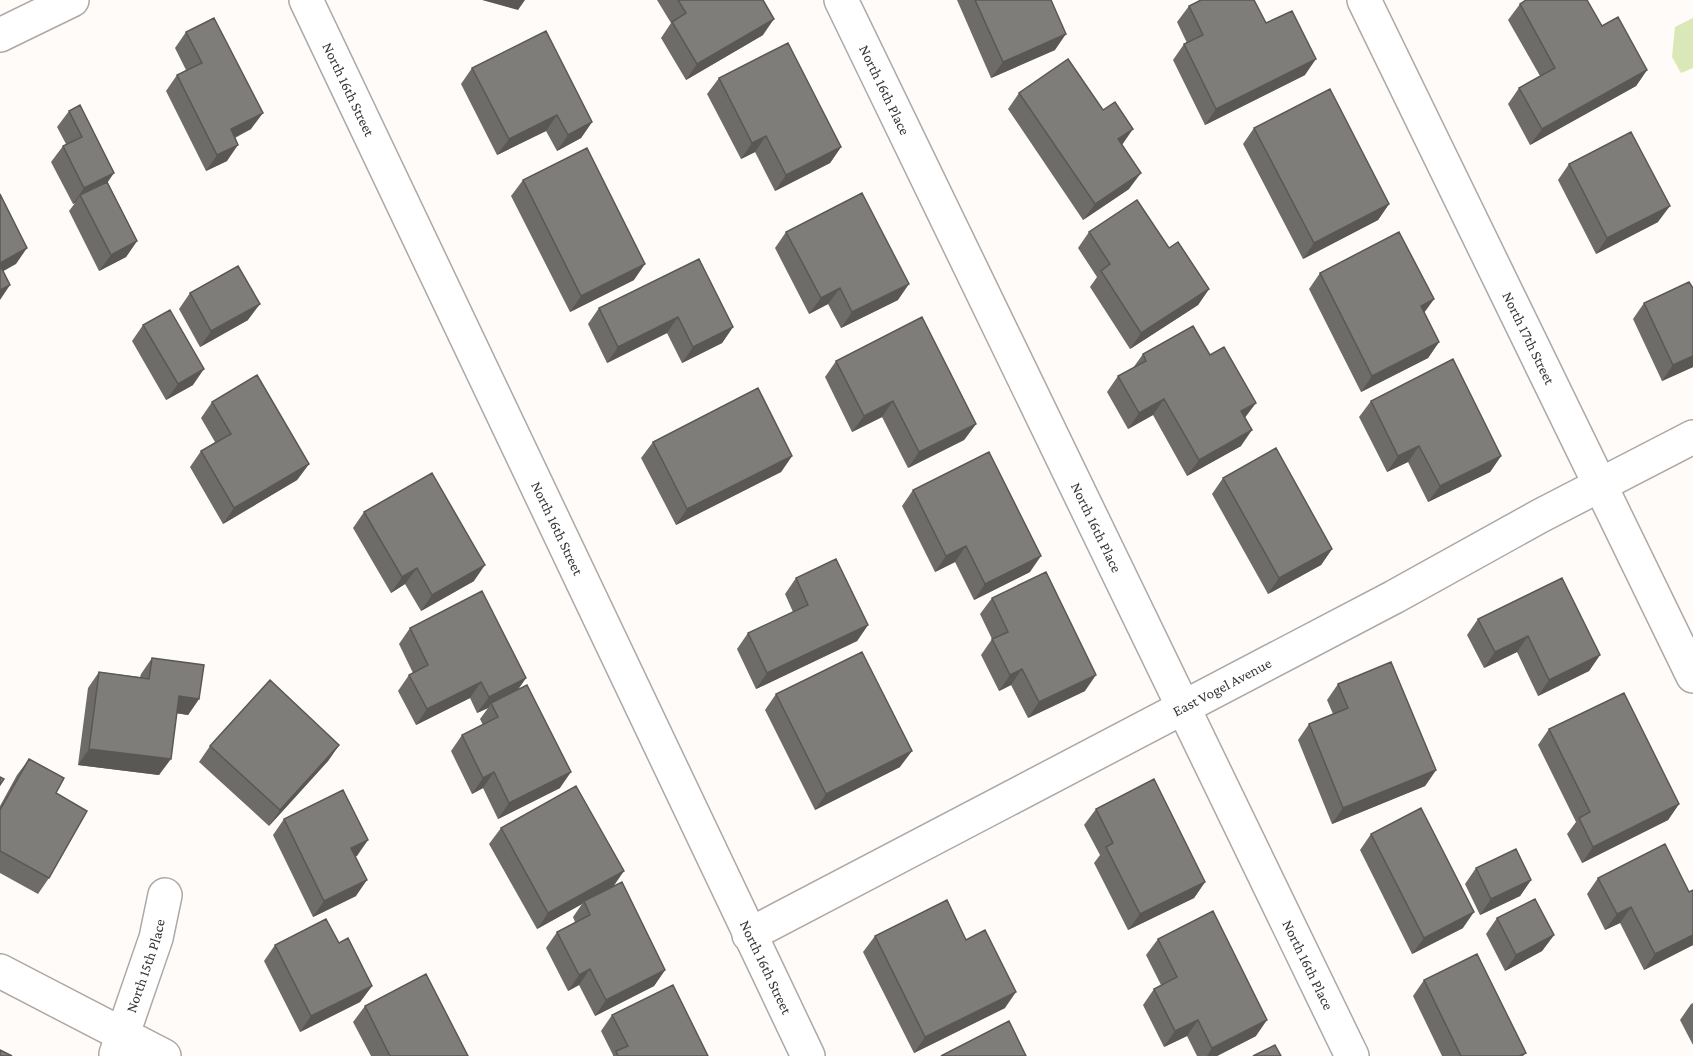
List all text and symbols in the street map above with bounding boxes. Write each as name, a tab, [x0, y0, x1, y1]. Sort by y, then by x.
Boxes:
street label: North 16th Street	[319, 40, 378, 140]
street label: North 16th Place	[856, 42, 913, 138]
street label: North 17th Street	[1499, 289, 1558, 388]
street label: North 16th Street	[528, 479, 587, 579]
street label: North 16th Place	[1068, 480, 1125, 575]
street label: East Vogel Avenue	[1170, 655, 1274, 720]
street label: North 15th Place	[123, 917, 168, 1015]
street label: North 16th Place	[1279, 917, 1337, 1013]
street label: North 16th Street	[737, 918, 795, 1018]

